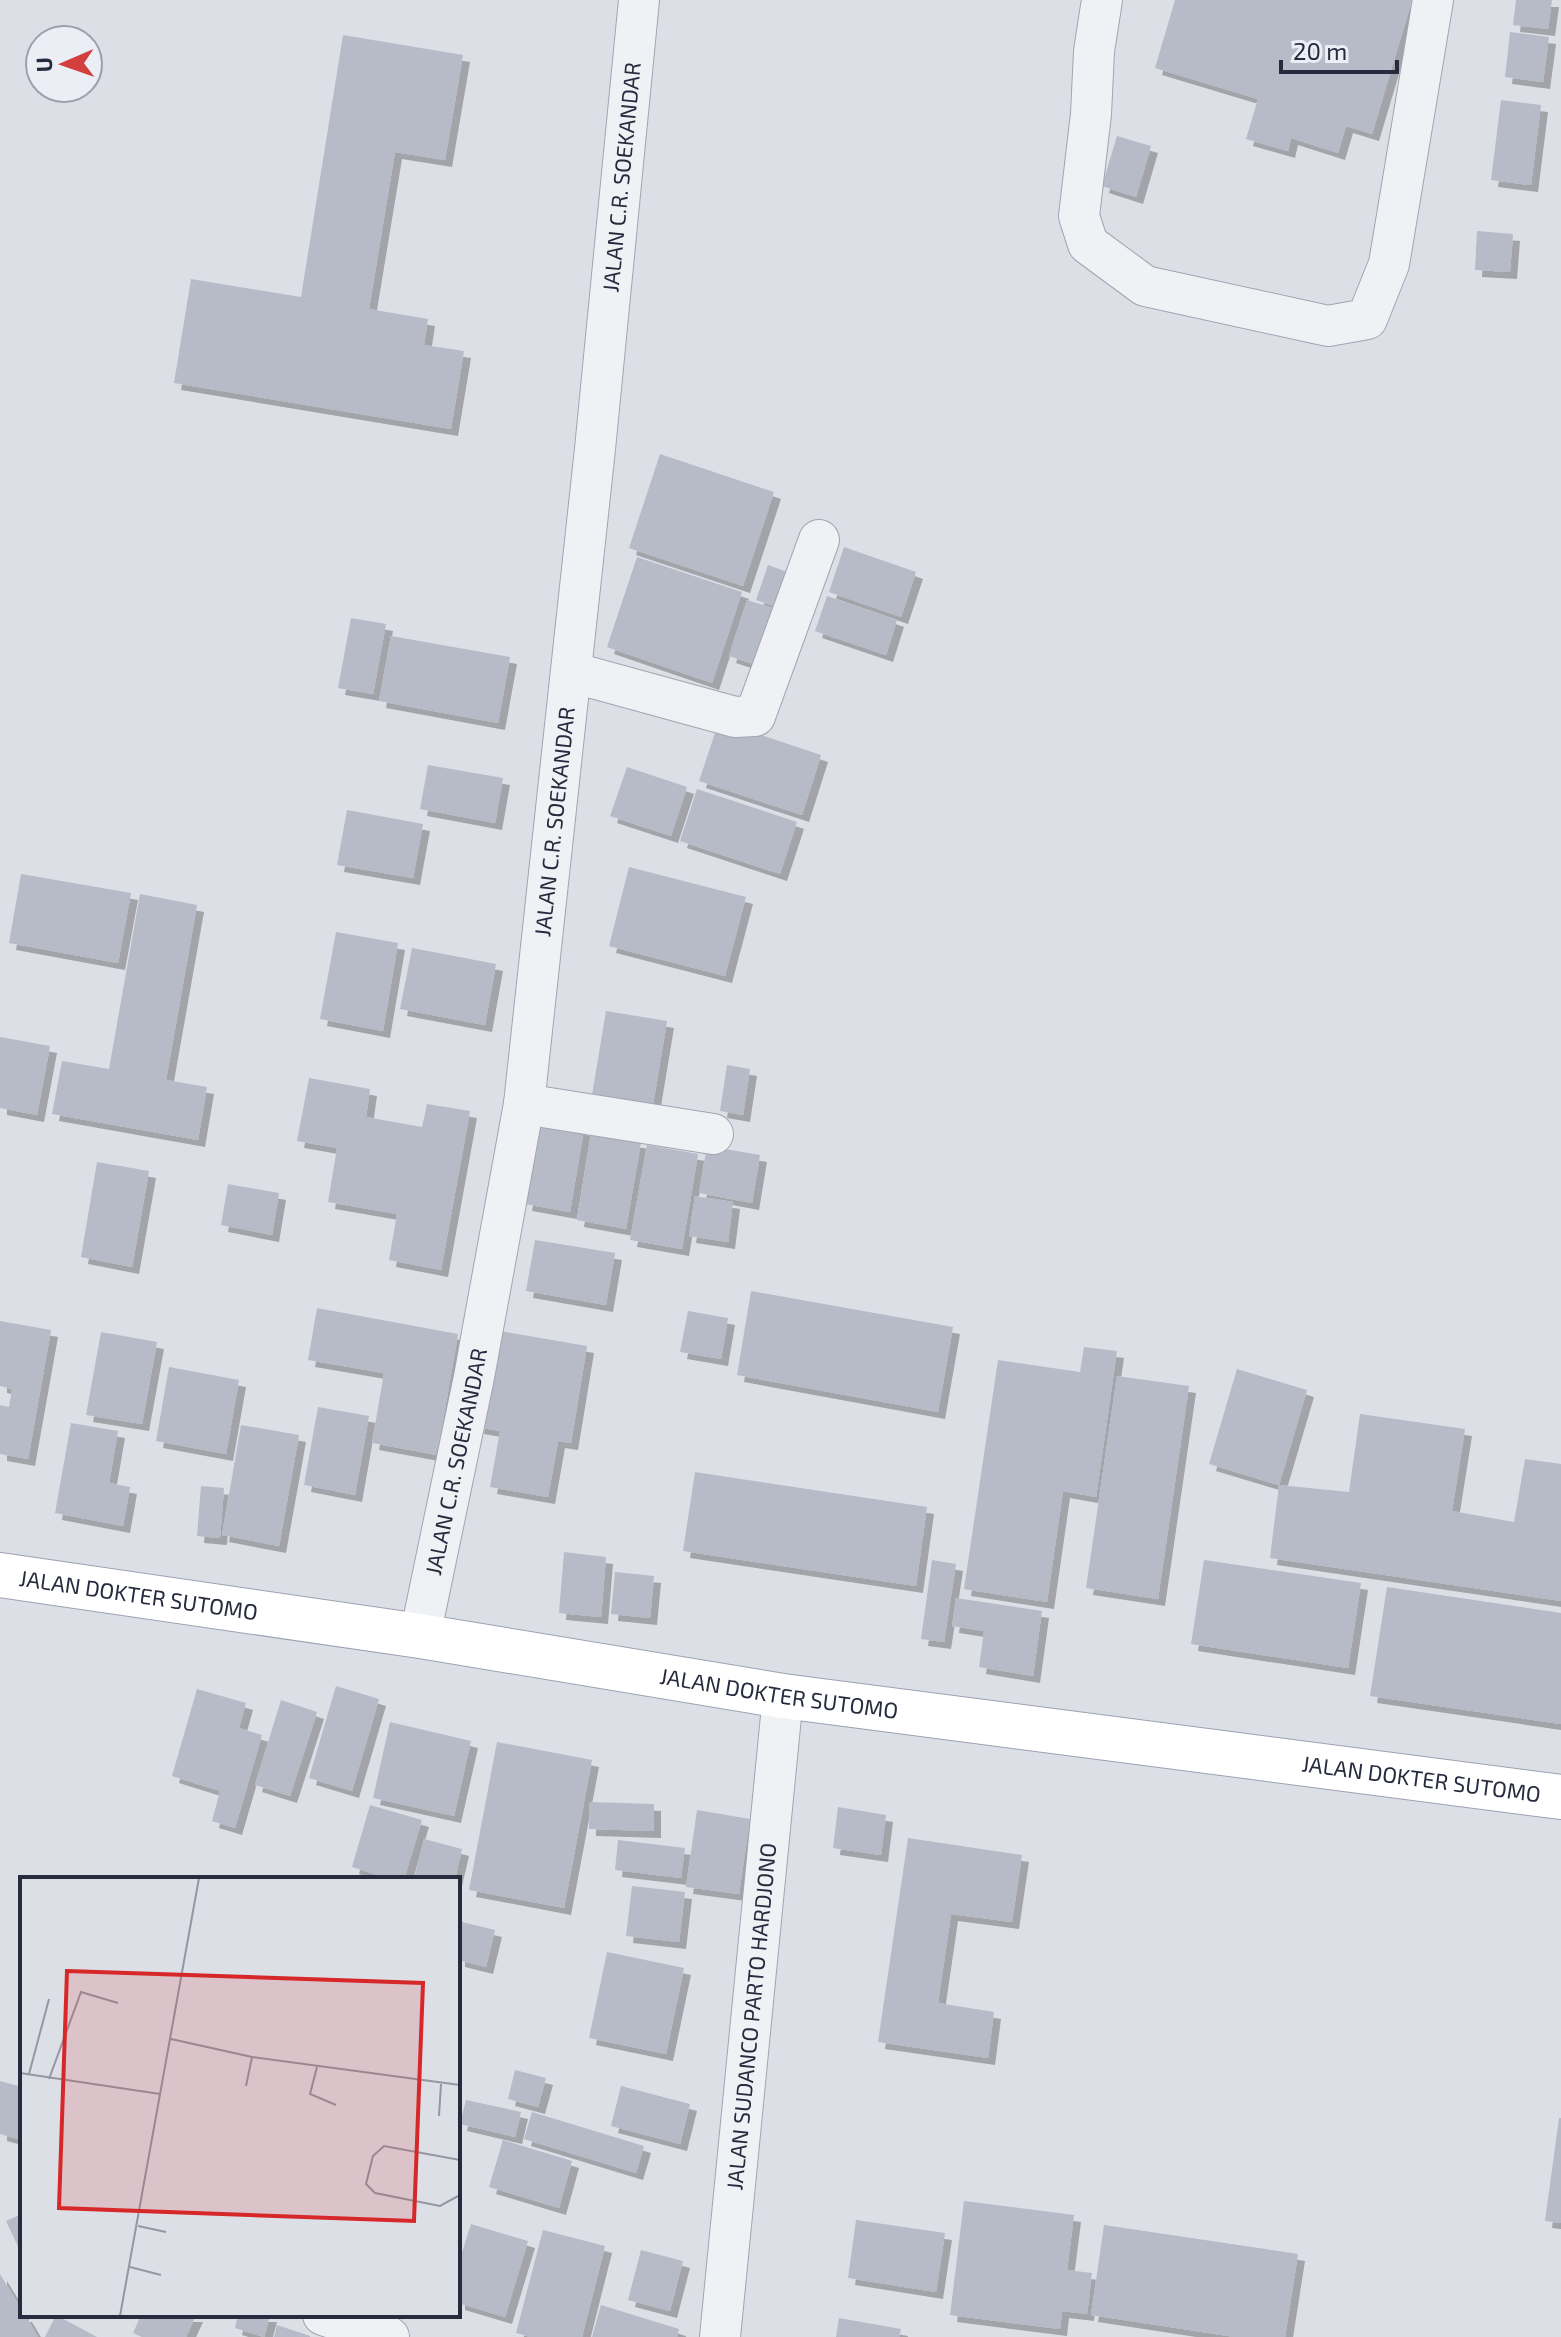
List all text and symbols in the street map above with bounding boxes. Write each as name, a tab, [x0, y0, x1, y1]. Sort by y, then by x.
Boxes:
north arrow	[24, 24, 104, 104]
scale bar	[1281, 24, 1397, 74]
text: 20 m	[1293, 36, 1347, 65]
text: U	[30, 57, 56, 73]
street label: JALAN C.R. SOEKANDAR	[596, 61, 645, 293]
street label: JALAN C.R. SOEKANDAR	[528, 705, 579, 938]
street label: JALAN C.R. SOEKANDAR	[419, 1346, 491, 1577]
street label: JALAN DOKTER SUTOMO	[18, 1564, 260, 1624]
street label: JALAN DOKTER SUTOMO	[658, 1662, 900, 1723]
street label: JALAN DOKTER SUTOMO	[1300, 1749, 1542, 1806]
street label: JALAN SUDANCO PARTO HARDJONO	[720, 1841, 781, 2191]
inset map	[20, 1877, 460, 2317]

